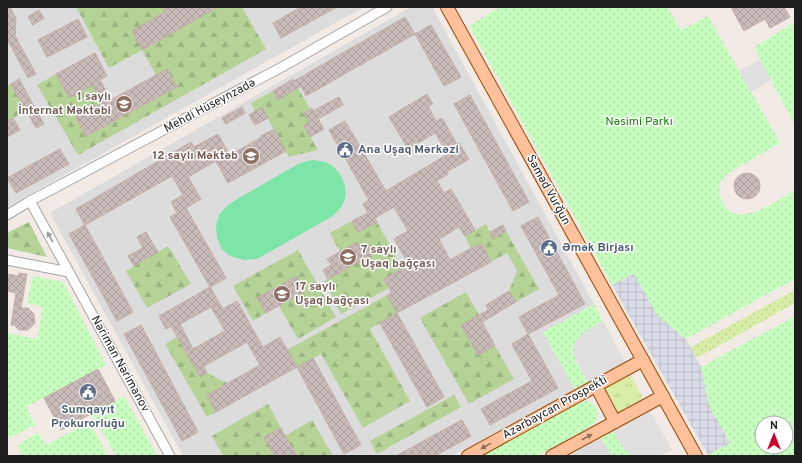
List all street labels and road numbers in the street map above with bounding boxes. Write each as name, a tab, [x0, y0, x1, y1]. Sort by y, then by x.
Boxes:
street label: Mehdi Hüseynzadə	[161, 75, 259, 137]
street label: Səməd Vurğun	[522, 152, 574, 228]
street label: Nəriman Nərimanov	[87, 313, 153, 415]
street label: Azərbaycan Prospekti	[500, 372, 610, 444]

